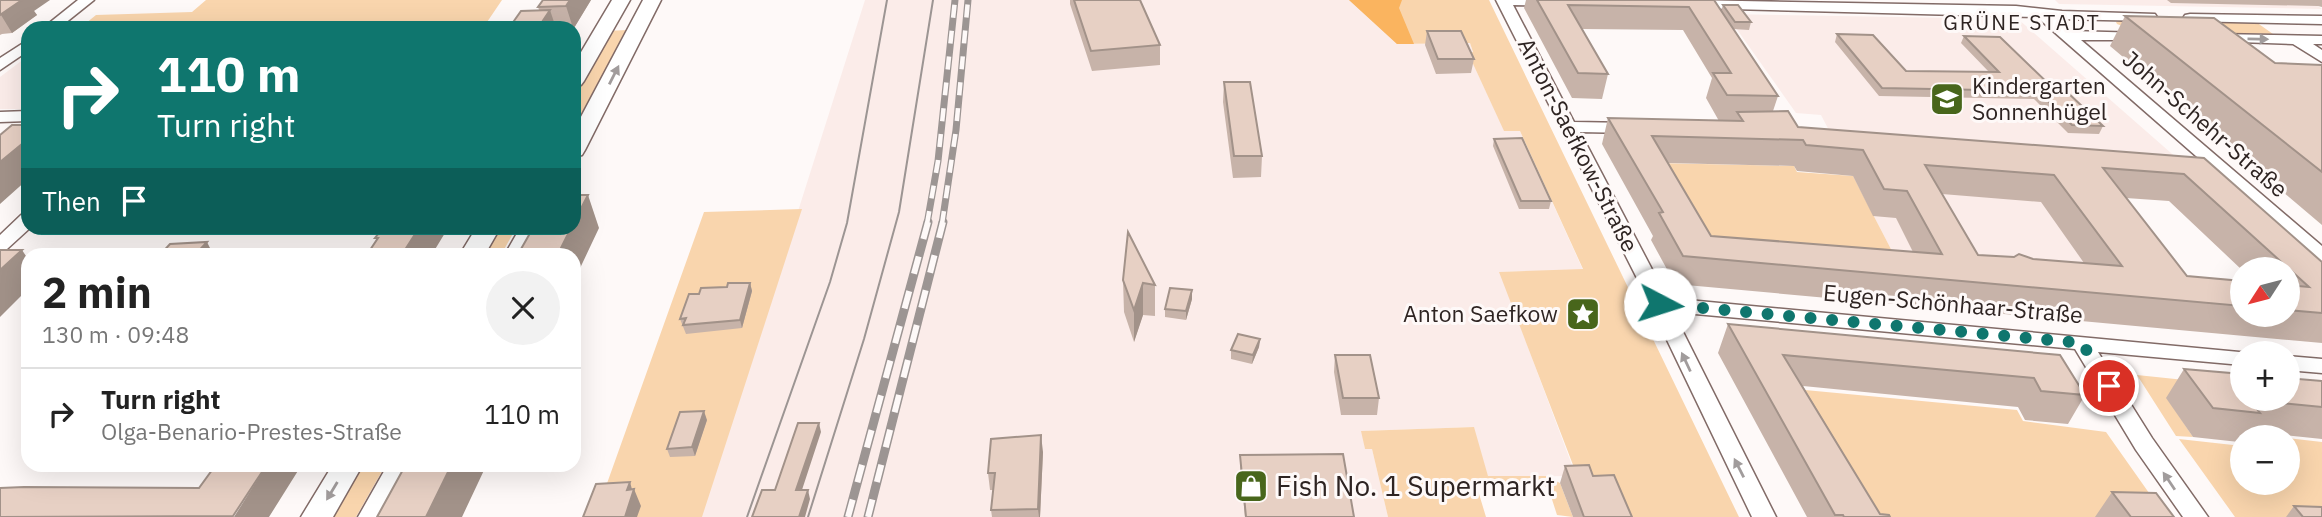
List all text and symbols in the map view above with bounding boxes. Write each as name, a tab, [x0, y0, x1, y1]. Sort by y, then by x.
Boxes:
district label: GRÜNE STADT	[1943, 8, 2101, 36]
street label: Anton-Saefkow-Straße	[1512, 32, 1646, 257]
one-way arrow	[2247, 33, 2269, 44]
text: 110 m	[157, 42, 301, 105]
street label: John-Schehr-Straße	[2117, 43, 2294, 203]
icon: right	[42, 49, 133, 140]
one-way arrow	[608, 65, 619, 85]
place label: Kindergarten Sonnenhügel	[1972, 70, 2107, 126]
school or university icon: Kindergarten Sonnenhügel	[1928, 80, 1966, 118]
text: Turn right	[157, 104, 295, 146]
icon: arrive	[115, 182, 153, 220]
text: Then	[42, 184, 101, 218]
north arrow	[2230, 257, 2300, 327]
map controls	[2230, 257, 2300, 495]
text: 2 min	[42, 265, 152, 320]
position arrow	[1623, 267, 1697, 341]
button: close	[486, 271, 560, 345]
street label: Eugen-Schönhaar-Straße	[1822, 277, 2084, 329]
place icon: Anton Saefkow	[1564, 295, 1602, 333]
place label: Anton Saefkow	[1403, 298, 1558, 328]
text: 130 m · 09:48	[42, 319, 189, 349]
button: +	[2230, 341, 2300, 411]
one-way arrow	[1681, 352, 1692, 372]
pin	[2079, 356, 2139, 416]
icon: arrive	[2090, 367, 2128, 405]
text: Turn right	[101, 382, 220, 416]
icon: right	[42, 395, 80, 433]
text: 110 m	[484, 397, 560, 431]
text: Olga-Benario-Prestes-Straße	[101, 416, 402, 446]
button: −	[2230, 425, 2300, 495]
one-way arrow	[1733, 458, 1744, 478]
shop icon: Fish No. 1 Supermarkt	[1232, 467, 1270, 505]
place label: Fish No. 1 Supermarkt	[1276, 467, 1555, 504]
one-way arrow	[2163, 471, 2176, 491]
one-way arrow	[326, 482, 338, 501]

